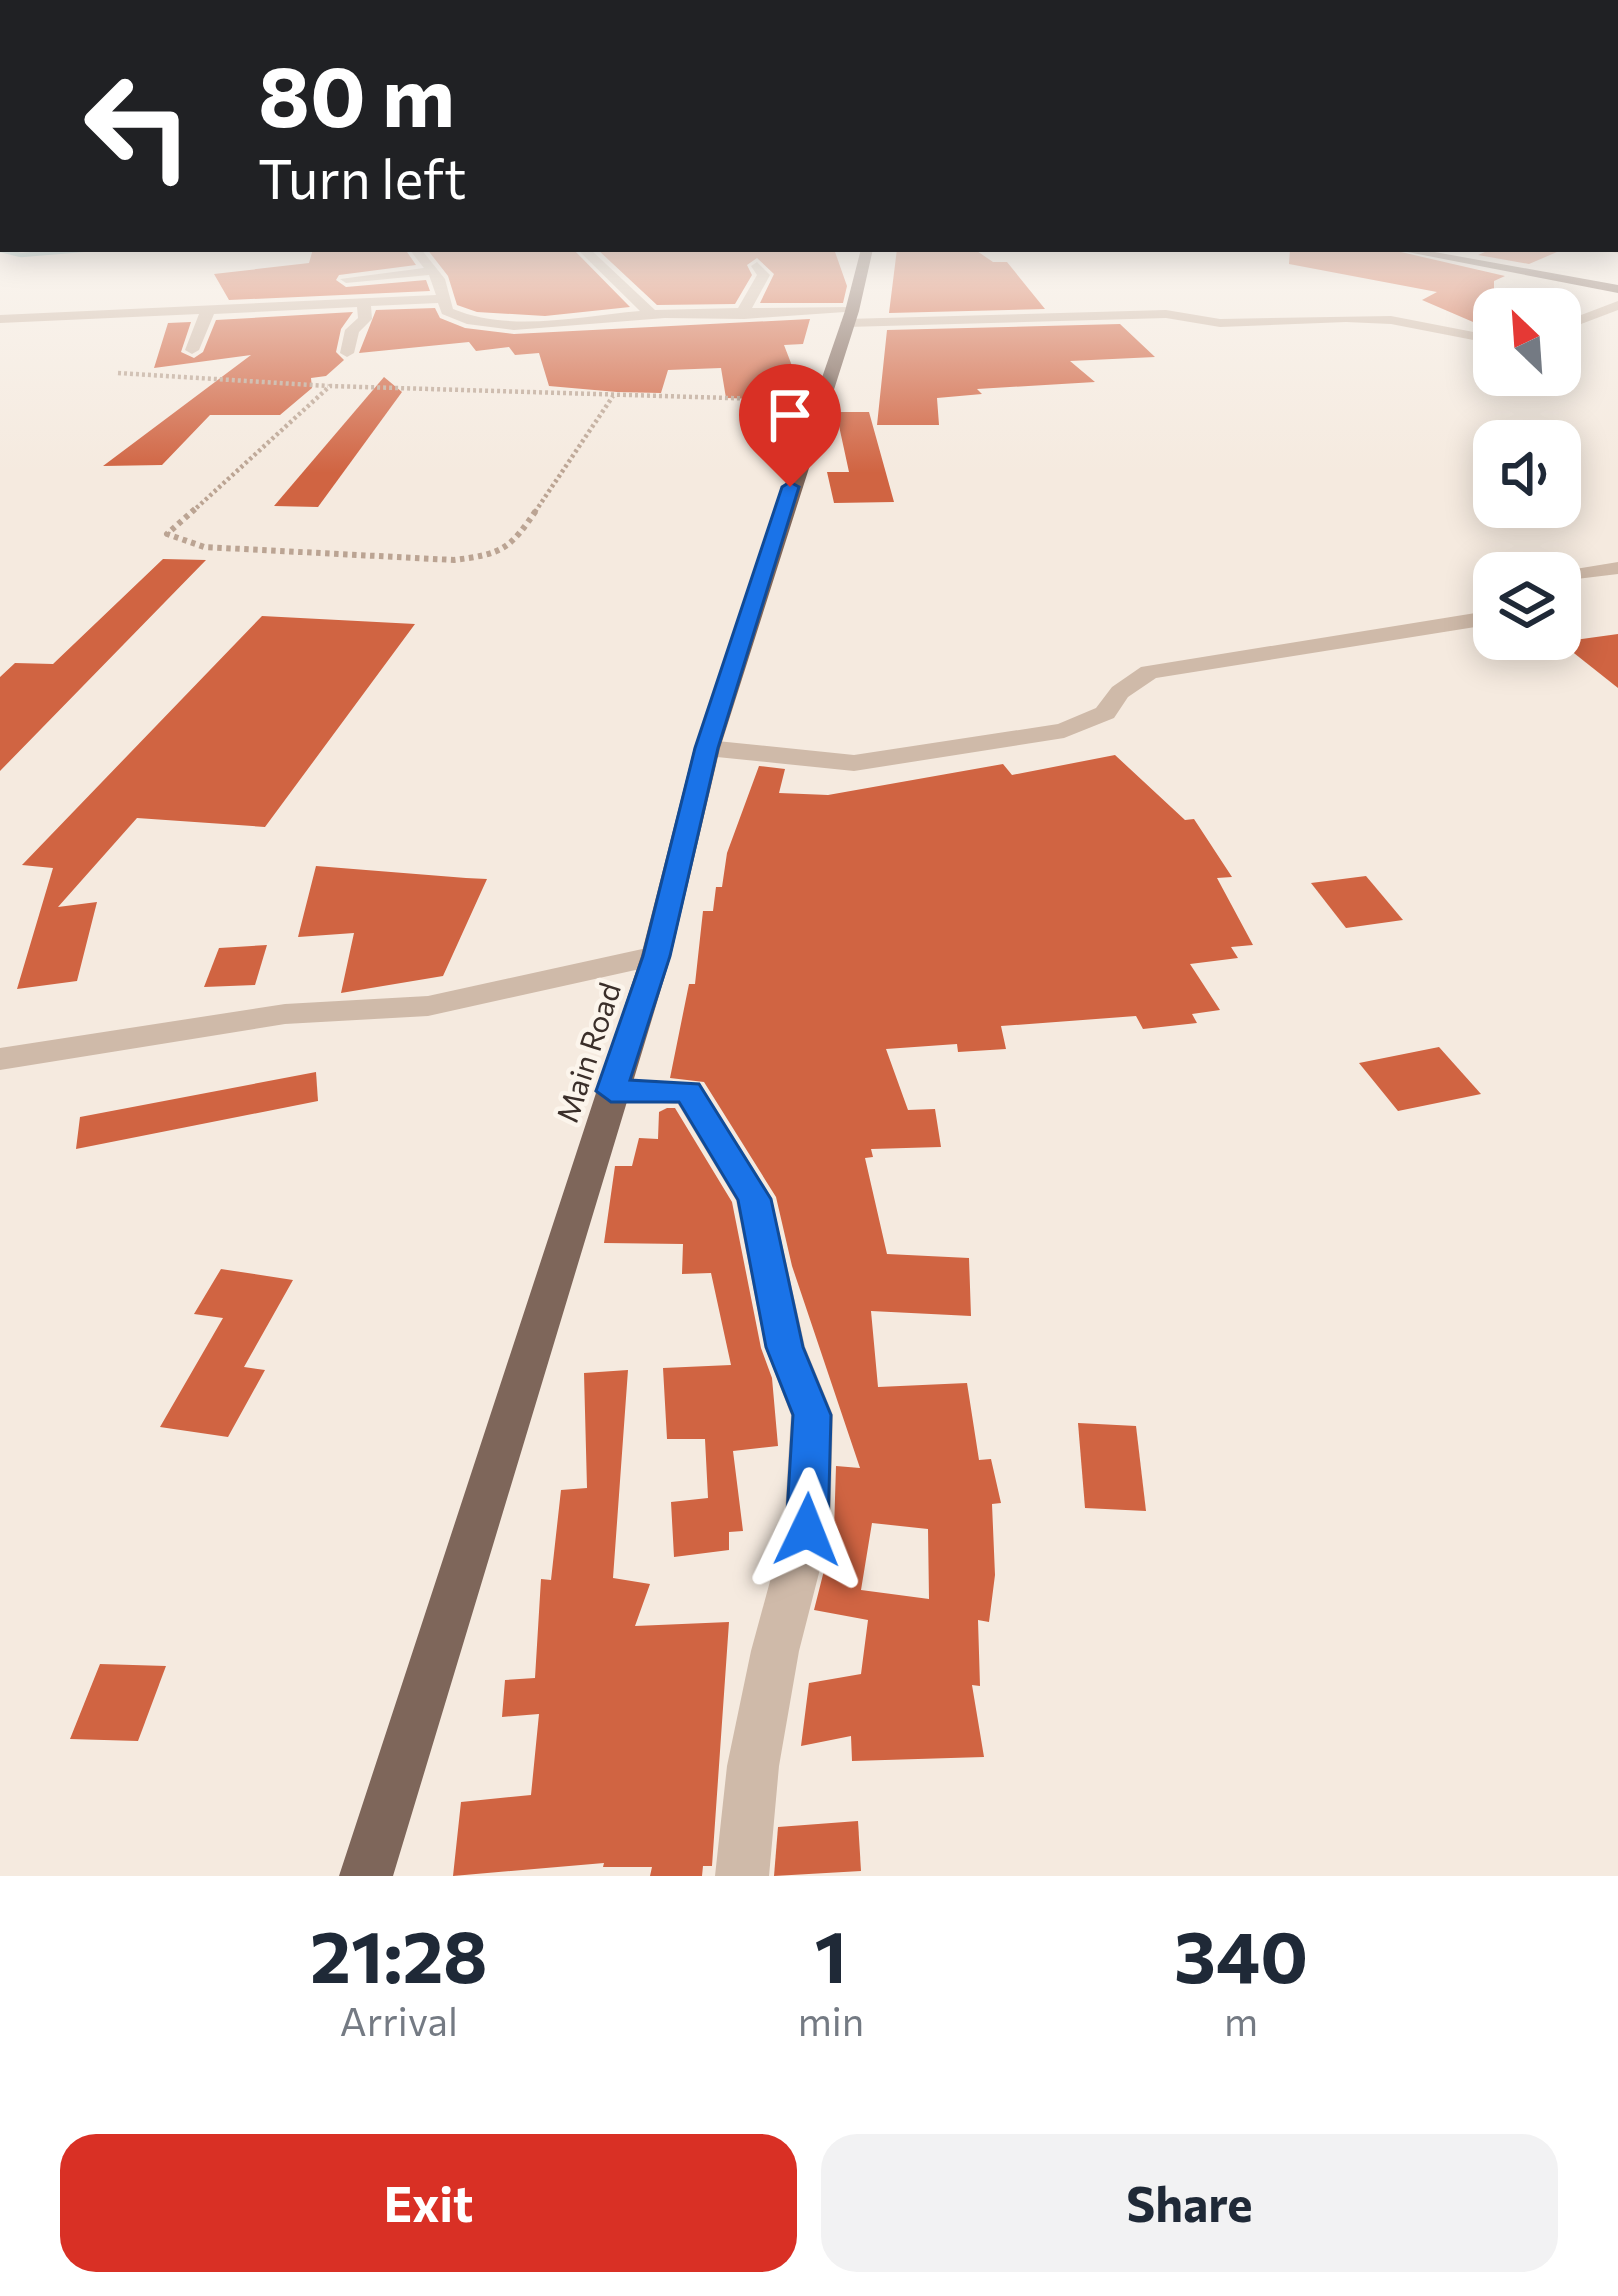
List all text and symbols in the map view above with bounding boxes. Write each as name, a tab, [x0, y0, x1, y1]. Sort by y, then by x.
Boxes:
text: 80 m	[258, 42, 455, 144]
icon: left	[60, 48, 216, 204]
text: Turn left	[258, 144, 466, 210]
north arrow	[1473, 288, 1581, 396]
map controls	[1473, 288, 1581, 660]
pin	[739, 364, 841, 487]
icon: arrive	[757, 382, 823, 448]
button: sound	[1473, 420, 1581, 528]
button: layers	[1473, 552, 1581, 660]
street label: Main Road	[547, 977, 627, 1127]
position arrow	[744, 1467, 870, 1593]
text: 21:28	[310, 1910, 488, 1998]
text: 1	[815, 1910, 847, 1998]
text: 340	[1174, 1910, 1308, 1998]
text: Arrival	[340, 1996, 458, 2044]
text: min	[798, 1996, 864, 2044]
text: m	[1224, 1996, 1258, 2044]
button: Exit	[60, 2134, 797, 2272]
button: Share	[821, 2134, 1558, 2272]

